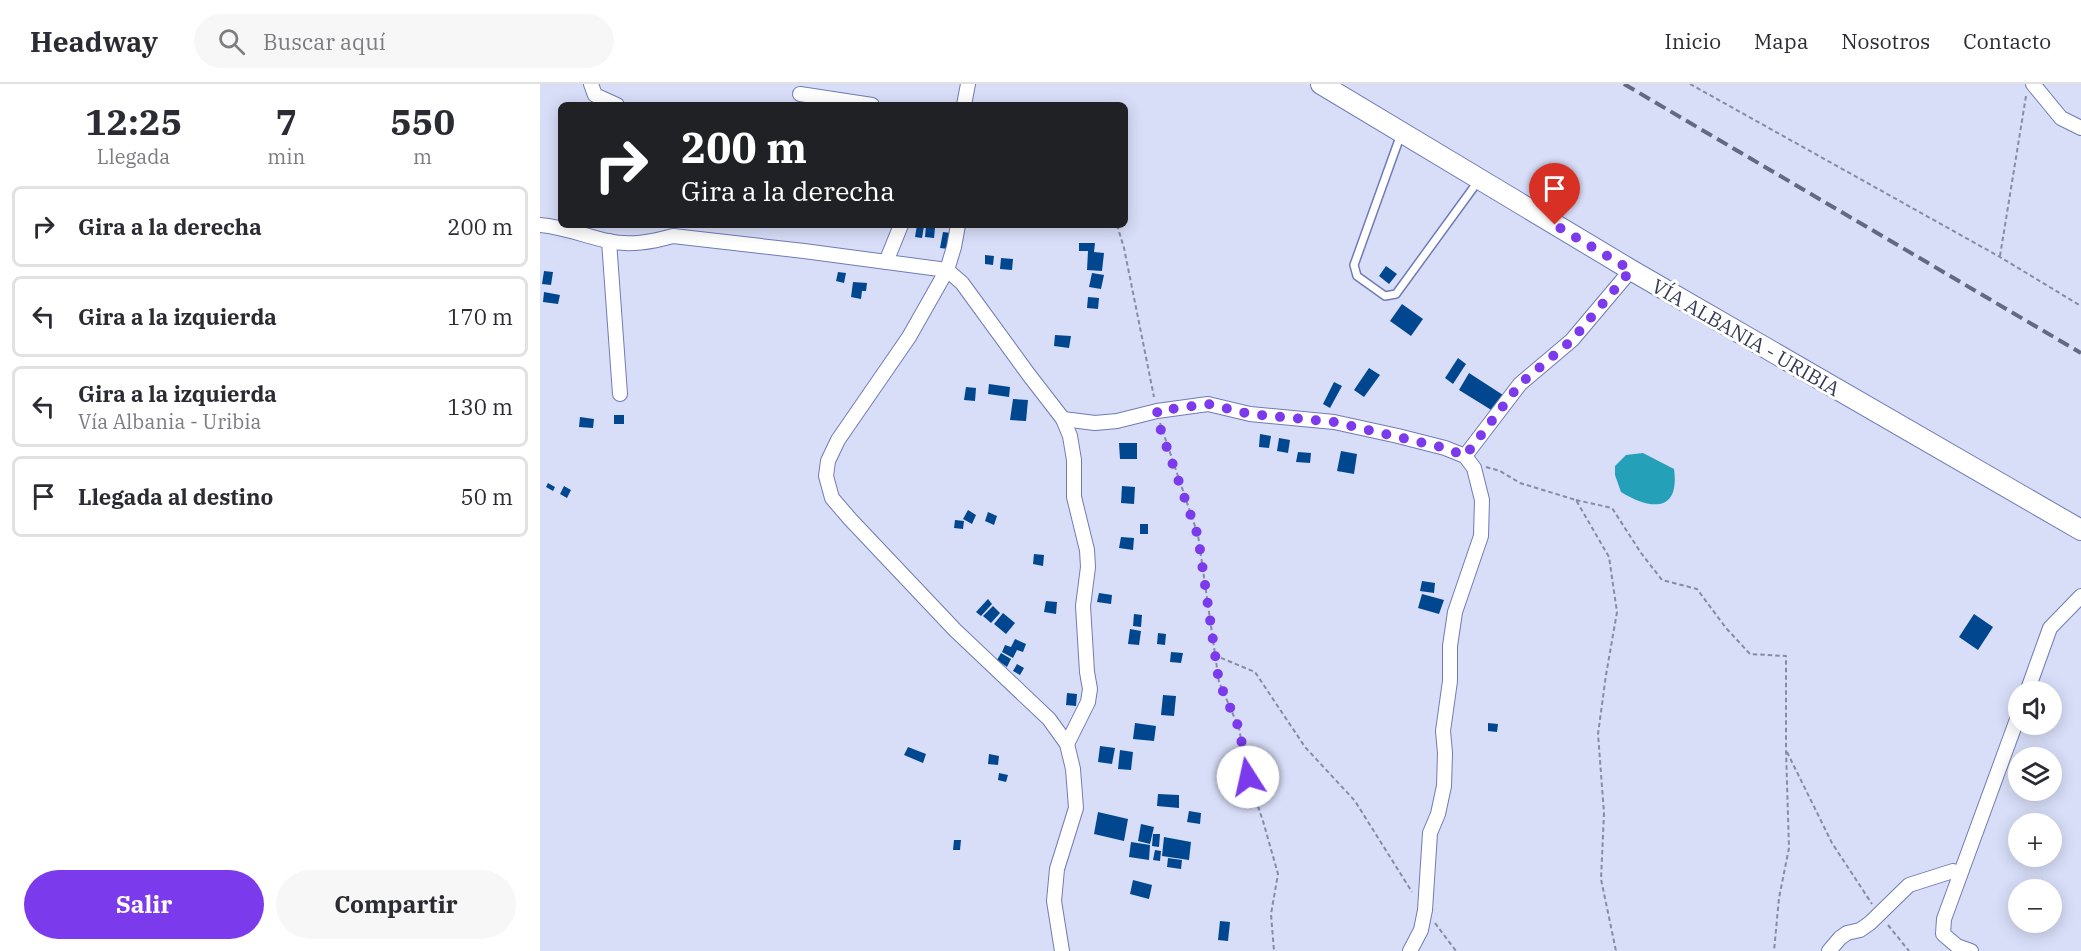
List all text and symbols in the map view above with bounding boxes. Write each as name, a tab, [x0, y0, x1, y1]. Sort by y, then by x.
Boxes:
search box	[194, 14, 614, 68]
text: Headway	[30, 23, 158, 60]
icon: search	[215, 25, 248, 58]
text: Buscar aquí	[263, 27, 386, 56]
text: Inicio	[1664, 27, 1721, 55]
text: Mapa	[1754, 27, 1808, 55]
text: Nosotros	[1841, 27, 1930, 55]
text: Contacto	[1963, 27, 2051, 55]
text: 12:25	[85, 98, 182, 145]
text: 7	[275, 98, 297, 145]
text: 550	[390, 98, 455, 145]
text: 200 m	[681, 120, 807, 175]
icon: right	[582, 126, 660, 204]
text: Llegada	[97, 143, 170, 170]
text: min	[267, 143, 305, 170]
text: m	[413, 143, 432, 170]
pin	[1529, 163, 1580, 225]
icon: arrive	[1538, 172, 1571, 205]
text: Gira a la derecha	[681, 173, 895, 208]
icon: right	[27, 210, 60, 243]
text: Gira a la derecha	[78, 212, 262, 241]
text: 200 m	[447, 212, 513, 241]
street label: VÍA ALBANIA - URIBIA	[1647, 272, 1845, 402]
icon: left	[27, 300, 60, 333]
text: Gira a la izquierda	[78, 302, 277, 331]
text: 170 m	[447, 302, 513, 331]
text: Gira a la izquierda	[78, 379, 277, 408]
icon: left	[27, 390, 60, 423]
text: 130 m	[447, 392, 513, 421]
text: Vía Albania - Uribia	[78, 408, 262, 435]
icon: arrive	[27, 480, 60, 513]
text: Llegada al destino	[78, 482, 273, 511]
text: 50 m	[461, 482, 513, 511]
map controls	[2008, 681, 2062, 933]
button: sound	[2008, 681, 2062, 735]
position arrow	[1216, 745, 1280, 809]
button: layers	[2008, 747, 2062, 801]
button: +	[2008, 813, 2062, 867]
button: Salir	[24, 870, 264, 939]
button: Compartir	[276, 870, 516, 939]
button: −	[2008, 879, 2062, 933]

